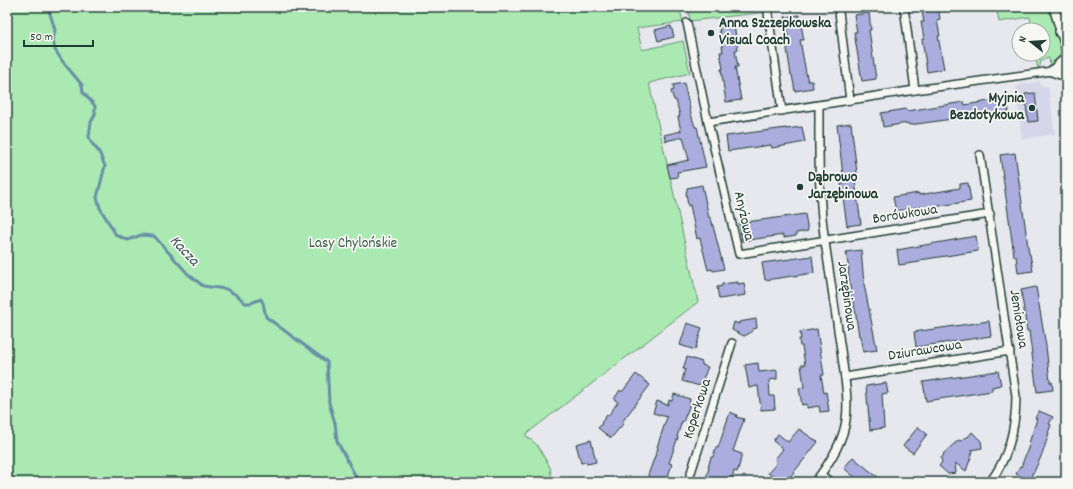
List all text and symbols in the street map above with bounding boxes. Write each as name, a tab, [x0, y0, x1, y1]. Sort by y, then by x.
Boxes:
place label: Anna Szczepkowska Visual Coach	[719, 13, 832, 52]
scale bar	[24, 22, 93, 48]
north arrow	[1011, 22, 1051, 62]
marker: Anna Szczepkowska Visual Coach	[706, 28, 716, 38]
text: 50 m	[30, 29, 53, 46]
text: N	[1015, 34, 1032, 45]
place label: Myjnia Bezdotykowa	[950, 88, 1025, 127]
marker: Myjnia Bezdotykowa	[1027, 103, 1037, 113]
place label: Dąbrowo Jarzębinowa	[808, 167, 879, 206]
marker: Dąbrowo Jarzębinowa	[795, 182, 805, 192]
street label: Anyżowa	[727, 189, 760, 244]
street label: Borówkowa	[871, 199, 940, 231]
water label: Kacza	[164, 230, 205, 273]
park label: Lasy Chylońskie	[309, 233, 398, 255]
street label: Jarzębinowa	[830, 260, 862, 333]
street label: Jemiołowa	[1003, 288, 1034, 351]
street label: Dziurawcowa	[887, 334, 964, 368]
street label: Koperkowa	[678, 375, 718, 442]

